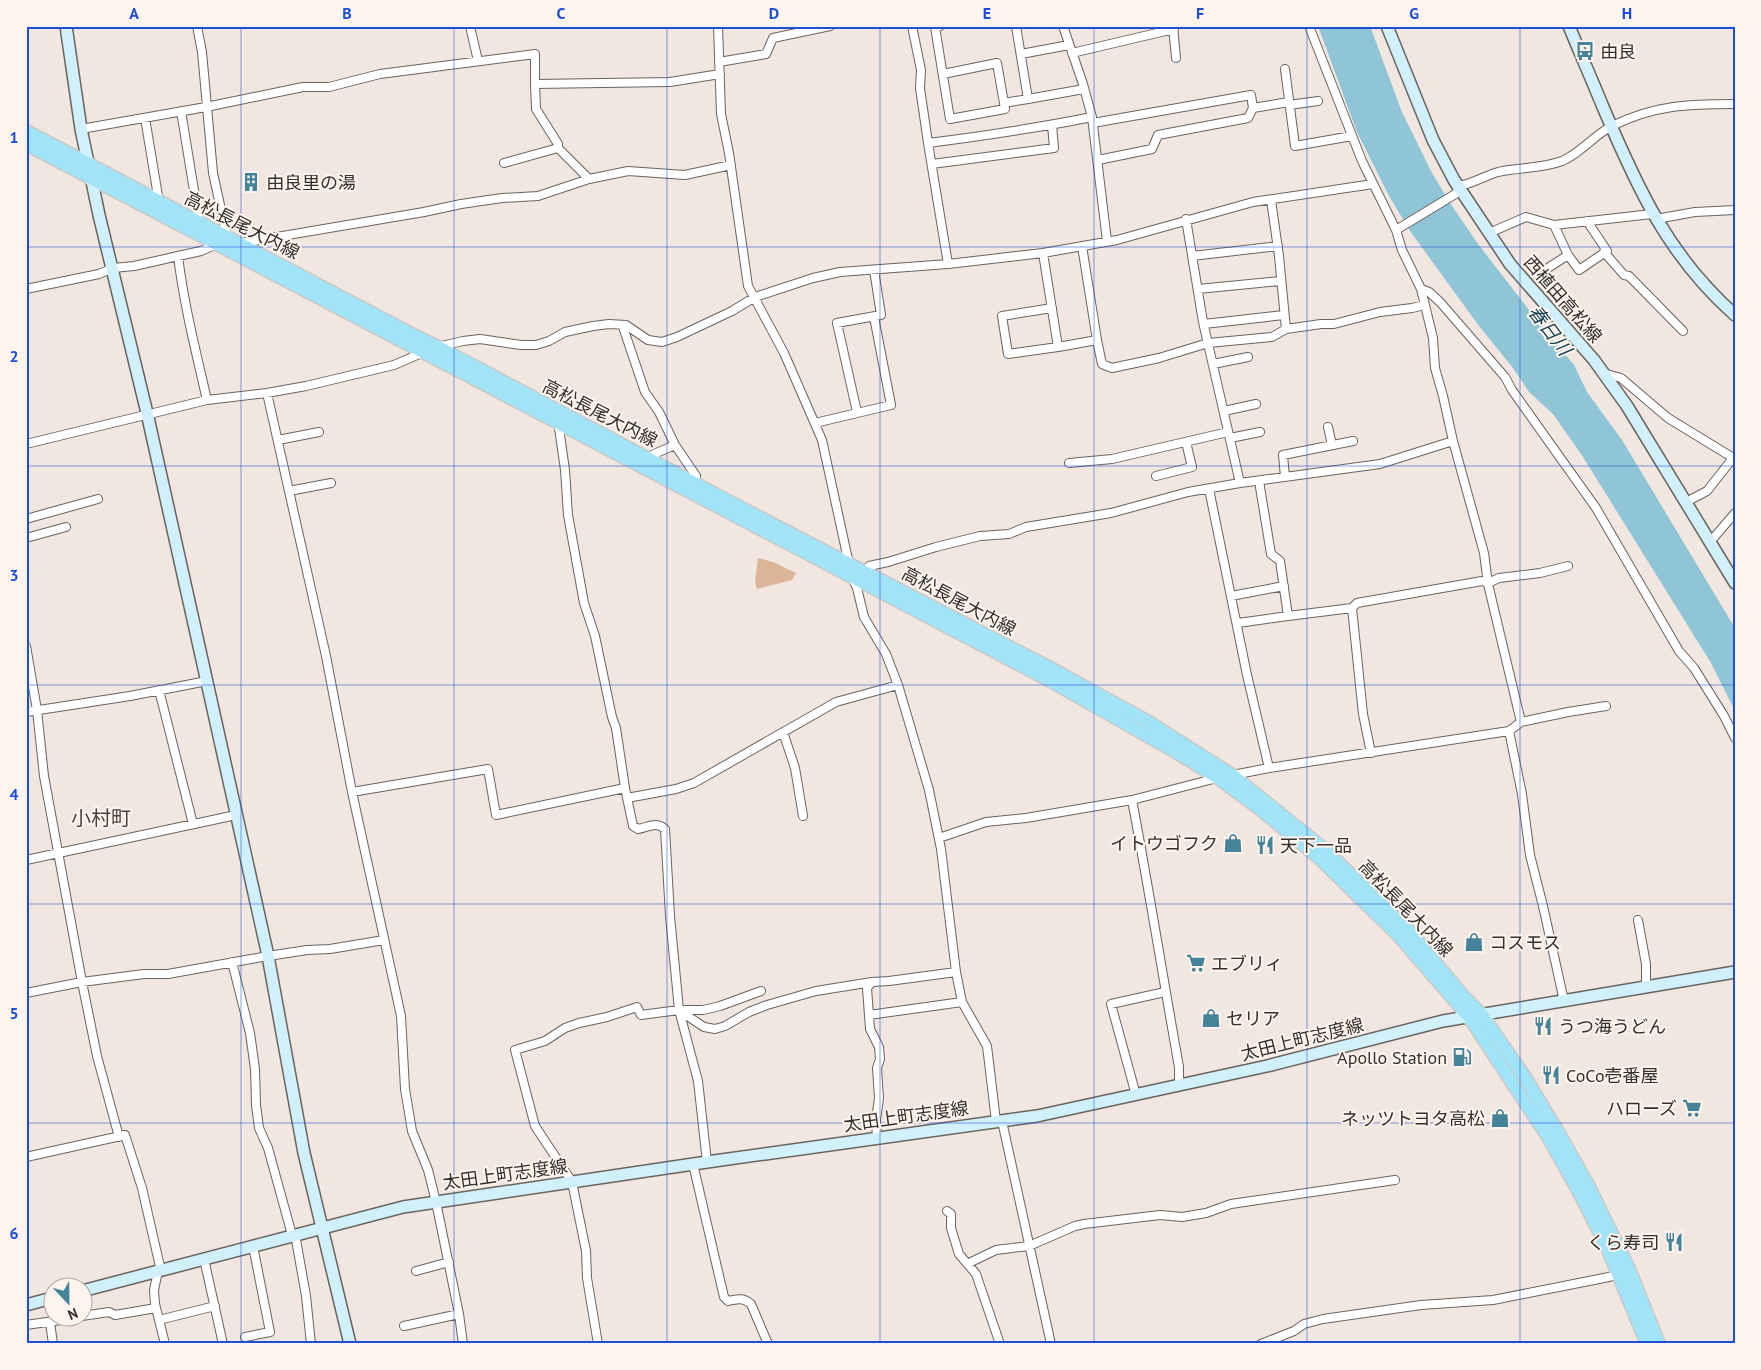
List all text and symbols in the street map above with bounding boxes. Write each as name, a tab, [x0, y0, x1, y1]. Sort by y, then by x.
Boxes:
text: A	[129, 3, 139, 23]
text: B	[342, 3, 352, 23]
text: C	[557, 3, 566, 23]
text: D	[769, 3, 779, 23]
text: E	[983, 3, 991, 23]
text: F	[1196, 3, 1204, 23]
text: G	[1409, 3, 1419, 23]
text: H	[1622, 3, 1632, 23]
bus stop icon: 由良	[1574, 40, 1596, 62]
place label: 由良	[1600, 40, 1636, 63]
text: 1	[9, 127, 19, 147]
building icon: 由良里の湯	[240, 171, 262, 193]
place label: 由良里の湯	[266, 171, 356, 194]
street label: 高松長尾大内線	[181, 186, 303, 264]
street label: 西植田高松線	[1519, 251, 1607, 347]
water label: 春日川	[1523, 300, 1578, 362]
text: 2	[9, 346, 19, 366]
street label: 高松長尾大内線	[539, 374, 661, 452]
street label: 高松長尾大内線	[898, 561, 1020, 641]
text: 3	[9, 565, 19, 585]
text: 4	[9, 784, 19, 804]
district label: 小村町	[71, 805, 131, 831]
place label: イトウゴフク	[1110, 832, 1218, 855]
shop icon: イトウゴフク	[1222, 832, 1244, 854]
restaurant icon: 天下一品	[1254, 834, 1276, 856]
place label: 天下一品	[1280, 834, 1352, 857]
street label: 高松長尾大内線	[1354, 855, 1458, 961]
shop icon: コスモス	[1463, 931, 1485, 953]
place label: コスモス	[1489, 931, 1561, 954]
supermarket icon: エブリィ	[1185, 952, 1207, 974]
place label: エブリィ	[1211, 952, 1283, 975]
text: 5	[9, 1003, 19, 1023]
shop icon: セリア	[1200, 1007, 1222, 1029]
place label: セリア	[1226, 1007, 1280, 1030]
street label: 太田上町志度線	[1238, 1013, 1366, 1065]
restaurant icon: うつ海うどん	[1532, 1015, 1554, 1037]
place label: うつ海うどん	[1558, 1015, 1666, 1038]
place label: Apollo Station	[1337, 1046, 1447, 1069]
fuel station icon: Apollo Station	[1451, 1046, 1473, 1068]
restaurant icon: CoCo壱番屋	[1540, 1064, 1562, 1086]
place label: CoCo壱番屋	[1566, 1064, 1659, 1087]
street label: 太田上町志度線	[842, 1096, 970, 1136]
place label: ハローズ	[1606, 1097, 1677, 1120]
supermarket icon: ハローズ	[1681, 1097, 1703, 1119]
place label: ネッツトヨタ高松	[1341, 1107, 1485, 1130]
shop icon: ネッツトヨタ高松	[1489, 1107, 1511, 1129]
street label: 太田上町志度線	[441, 1154, 569, 1194]
text: 6	[9, 1223, 19, 1243]
place label: くら寿司	[1587, 1231, 1659, 1254]
restaurant icon: くら寿司	[1663, 1231, 1685, 1253]
north arrow	[42, 1278, 92, 1328]
text: N	[65, 1304, 81, 1324]

